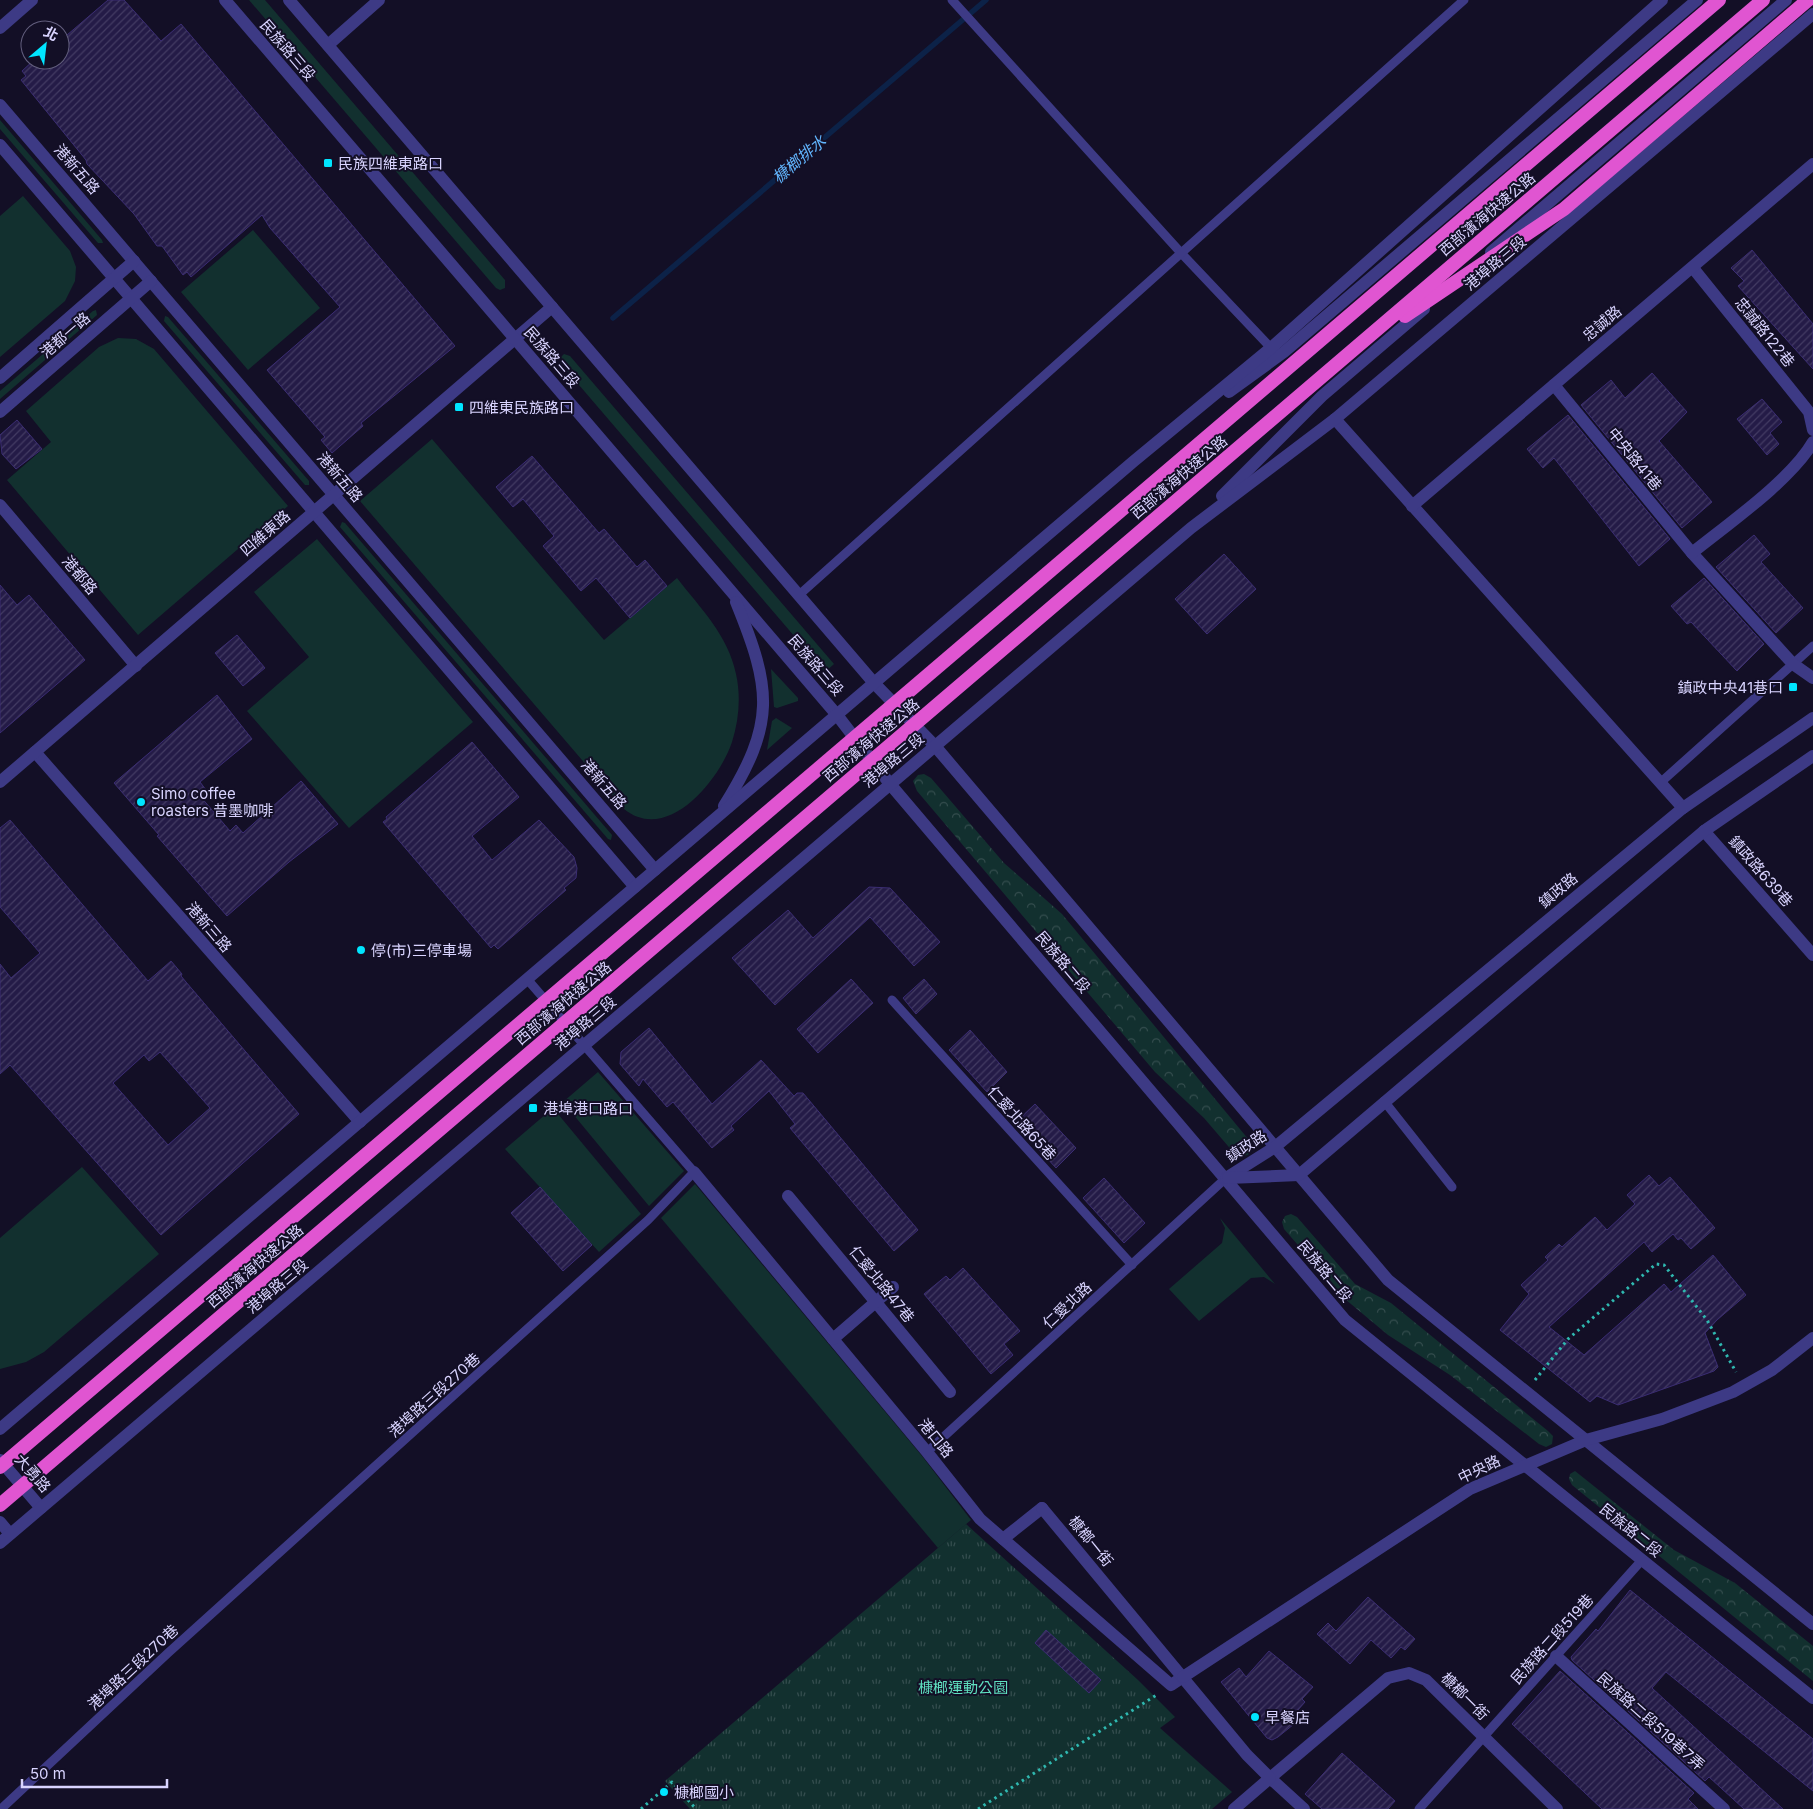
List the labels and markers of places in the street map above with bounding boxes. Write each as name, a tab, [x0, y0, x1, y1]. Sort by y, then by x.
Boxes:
place label: 民族四維東路口	[338, 154, 443, 173]
marker: 民族四維東路口	[322, 157, 334, 169]
place label: 四維東民族路口	[469, 398, 574, 417]
marker: 四維東民族路口	[453, 401, 465, 413]
place label: 鎮政中央41巷口	[1678, 678, 1783, 697]
marker: 鎮政中央41巷口	[1787, 681, 1799, 693]
place label: Simo coffee roasters 昔墨咖啡	[151, 784, 273, 820]
marker: Simo coffee roasters 昔墨咖啡	[135, 796, 147, 808]
place label: 停(市)三停車場	[371, 941, 472, 960]
marker: 停(市)三停車場	[355, 944, 367, 956]
place label: 港埠港口路口	[543, 1099, 633, 1118]
marker: 港埠港口路口	[527, 1102, 539, 1114]
place label: 早餐店	[1265, 1708, 1310, 1727]
marker: 早餐店	[1249, 1711, 1261, 1723]
place label: 槺榔國小	[674, 1783, 734, 1802]
marker: 槺榔國小	[658, 1786, 670, 1798]

